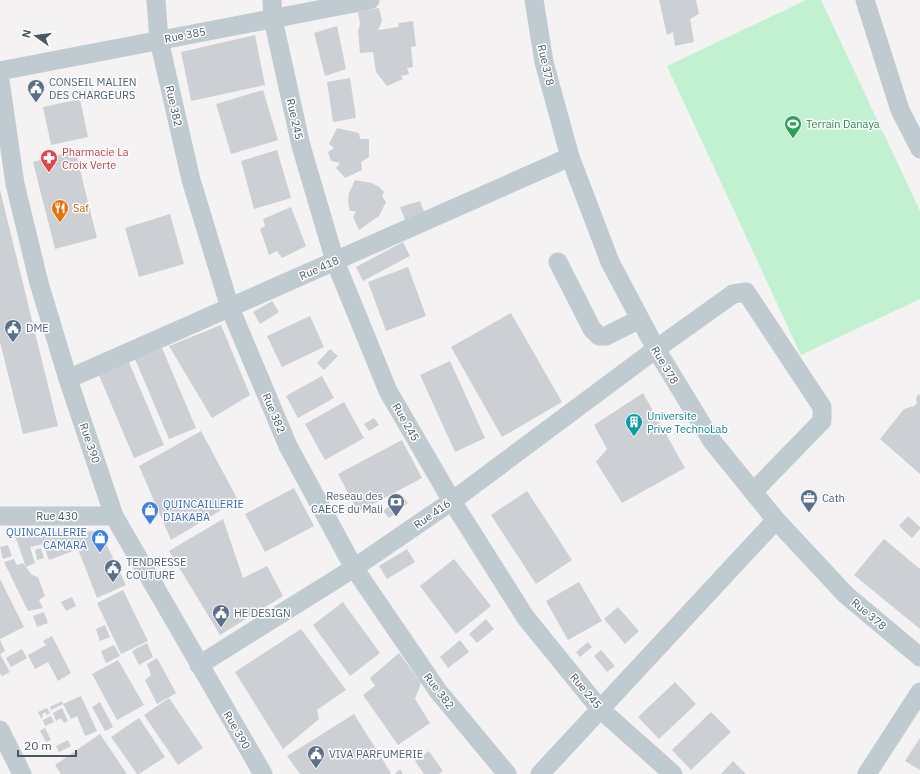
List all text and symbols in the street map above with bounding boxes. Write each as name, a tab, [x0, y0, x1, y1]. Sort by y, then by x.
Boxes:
north arrow	[16, 16, 56, 56]
street label: Rue 385	[163, 24, 207, 46]
text: N	[19, 28, 34, 39]
street label: Rue 378	[534, 43, 558, 87]
place label: CONSEIL MALIEN DES CHARGEURS	[49, 75, 137, 102]
public building icon: CONSEIL MALIEN DES CHARGEURS	[26, 78, 46, 103]
street label: Rue 382	[162, 84, 186, 128]
street label: Rue 245	[283, 97, 307, 141]
sports icon: Terrain Danaya	[783, 114, 803, 139]
place label: Terrain Danaya	[806, 117, 880, 131]
place label: Pharmacie La Croix Verte	[62, 145, 129, 172]
pharmacy icon: Pharmacie La Croix Verte	[39, 148, 59, 173]
restaurant icon: Saf	[50, 198, 70, 223]
place label: Saf	[73, 201, 89, 215]
street label: Rue 418	[297, 253, 341, 283]
public building icon: DME	[3, 318, 23, 343]
place label: DME	[26, 321, 49, 335]
street label: Rue 378	[648, 344, 682, 386]
street label: Rue 382	[259, 391, 289, 435]
street label: Rue 245	[390, 400, 422, 444]
place label: Universite Prive TechnoLab	[647, 409, 728, 436]
building icon: Universite Prive TechnoLab	[624, 412, 644, 437]
street label: Rue 390	[77, 421, 103, 465]
office icon: Cath	[799, 488, 819, 513]
place label: Reseau des CAECE du Mali	[311, 489, 383, 516]
place label: Cath	[822, 491, 845, 505]
bank icon: Reseau des CAECE du Mali	[386, 492, 406, 517]
street label: Rue 416	[411, 496, 453, 532]
place label: QUINCAILLERIE DIAKABA	[163, 497, 244, 524]
shop icon: QUINCAILLERIE DIAKABA	[140, 500, 160, 525]
street label: Rue 430	[36, 509, 78, 523]
place label: QUINCAILLERIE CAMARA	[6, 525, 87, 552]
shop icon: QUINCAILLERIE CAMARA	[90, 528, 110, 553]
place label: TENDRESSE COUTURE	[126, 555, 186, 582]
public building icon: TENDRESSE COUTURE	[103, 558, 123, 583]
street label: Rue 378	[849, 595, 889, 633]
public building icon: HE DESIGN	[211, 603, 231, 628]
place label: HE DESIGN	[234, 606, 291, 620]
street label: Rue 382	[421, 670, 457, 712]
street label: Rue 245	[567, 671, 605, 711]
street label: Rue 390	[221, 708, 253, 752]
scale bar	[18, 732, 76, 758]
text: 20 m	[24, 738, 52, 753]
public building icon: VIVA PARFUMERIE	[306, 744, 326, 769]
place label: VIVA PARFUMERIE	[329, 747, 423, 761]

